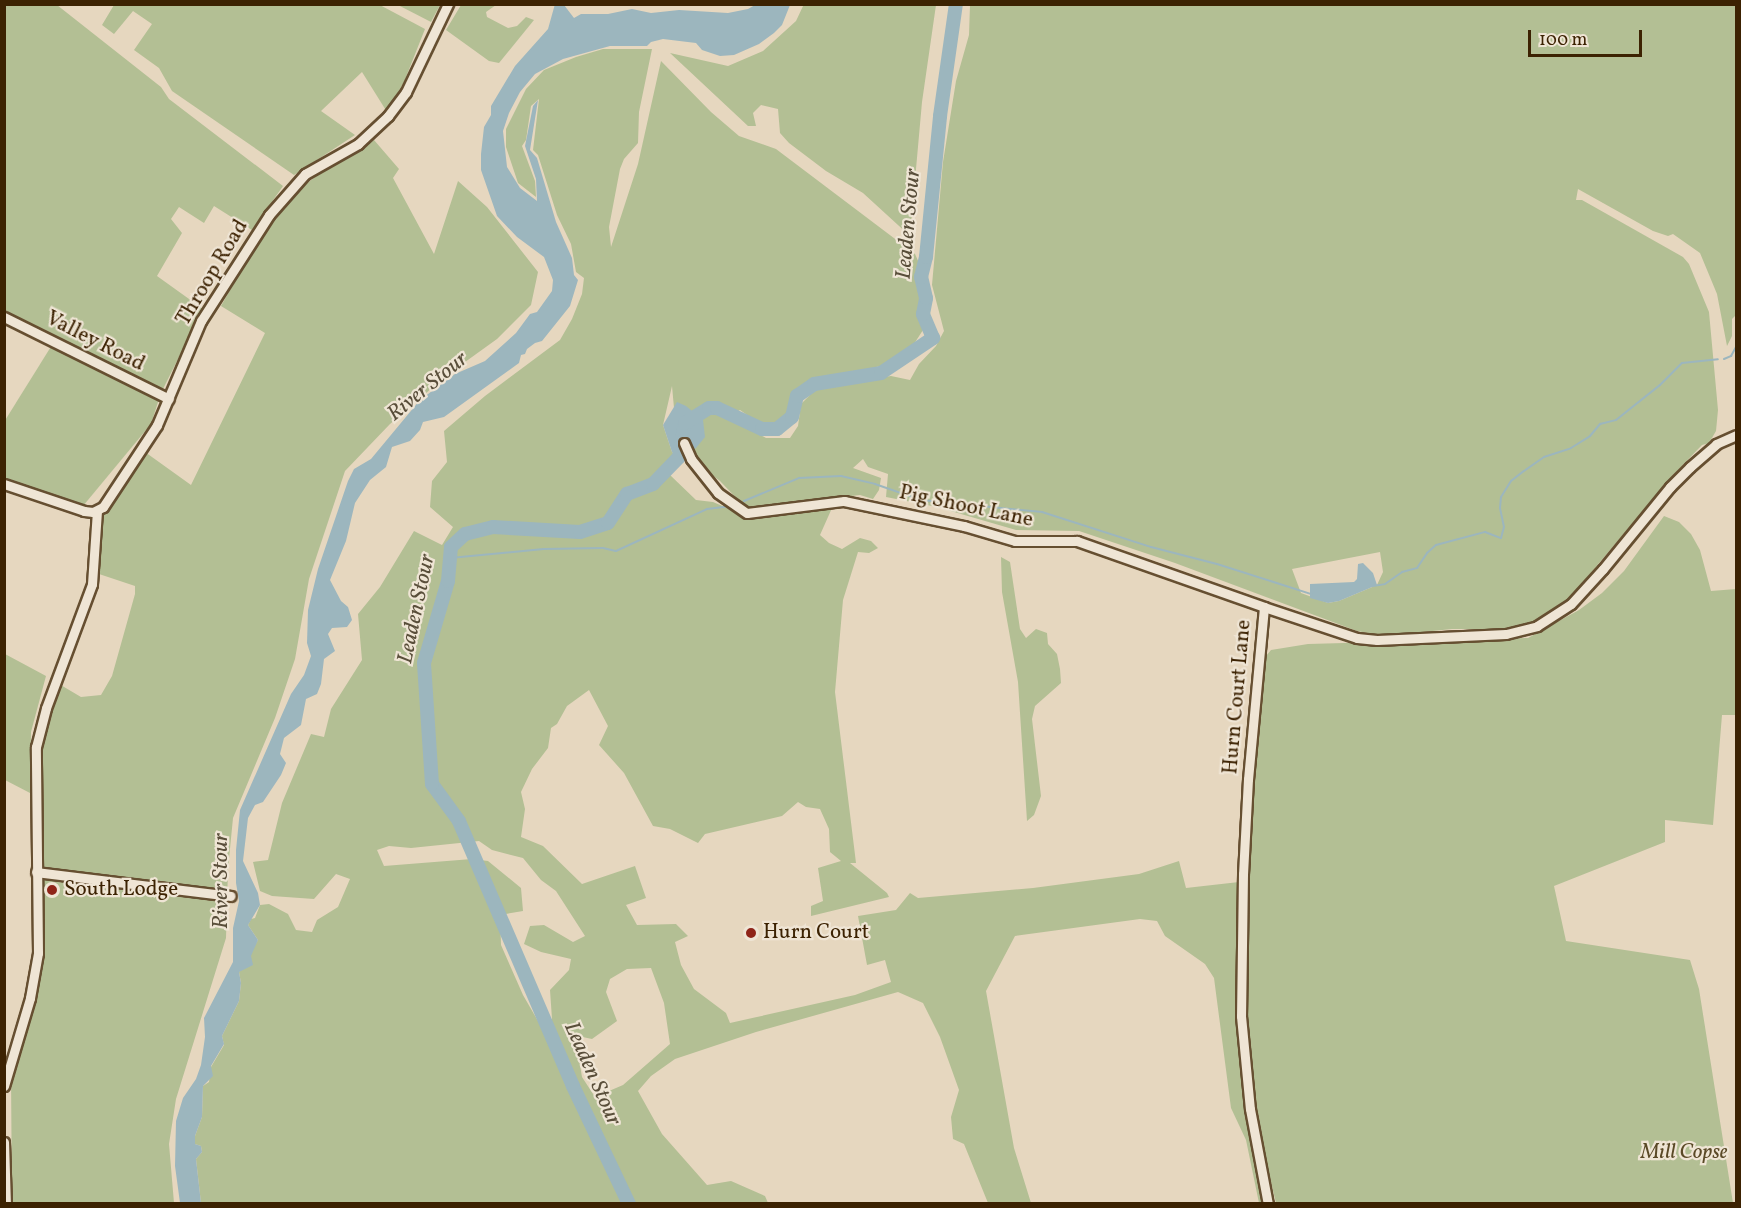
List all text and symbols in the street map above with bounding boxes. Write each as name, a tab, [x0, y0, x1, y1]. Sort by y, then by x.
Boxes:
scale bar	[1531, 18, 1645, 56]
text: 100 m	[1539, 28, 1588, 53]
water label: Leaden Stour	[891, 168, 927, 280]
street label: Throop Road	[172, 215, 254, 331]
street label: Valley Road	[41, 306, 149, 378]
water label: River Stour	[382, 346, 474, 428]
street label: Pig Shoot Lane	[897, 481, 1035, 533]
water label: Leaden Stour	[393, 552, 441, 666]
street label: Hurn Court Lane	[1219, 619, 1257, 775]
water label: River Stour	[209, 833, 235, 929]
place label: South Lodge	[64, 877, 178, 903]
marker: South Lodge	[45, 883, 59, 897]
place label: Hurn Court	[763, 920, 869, 946]
marker: Hurn Court	[744, 926, 758, 940]
water label: Leaden Stour	[557, 1018, 627, 1130]
park label: Mill Copse	[1641, 1140, 1727, 1166]

